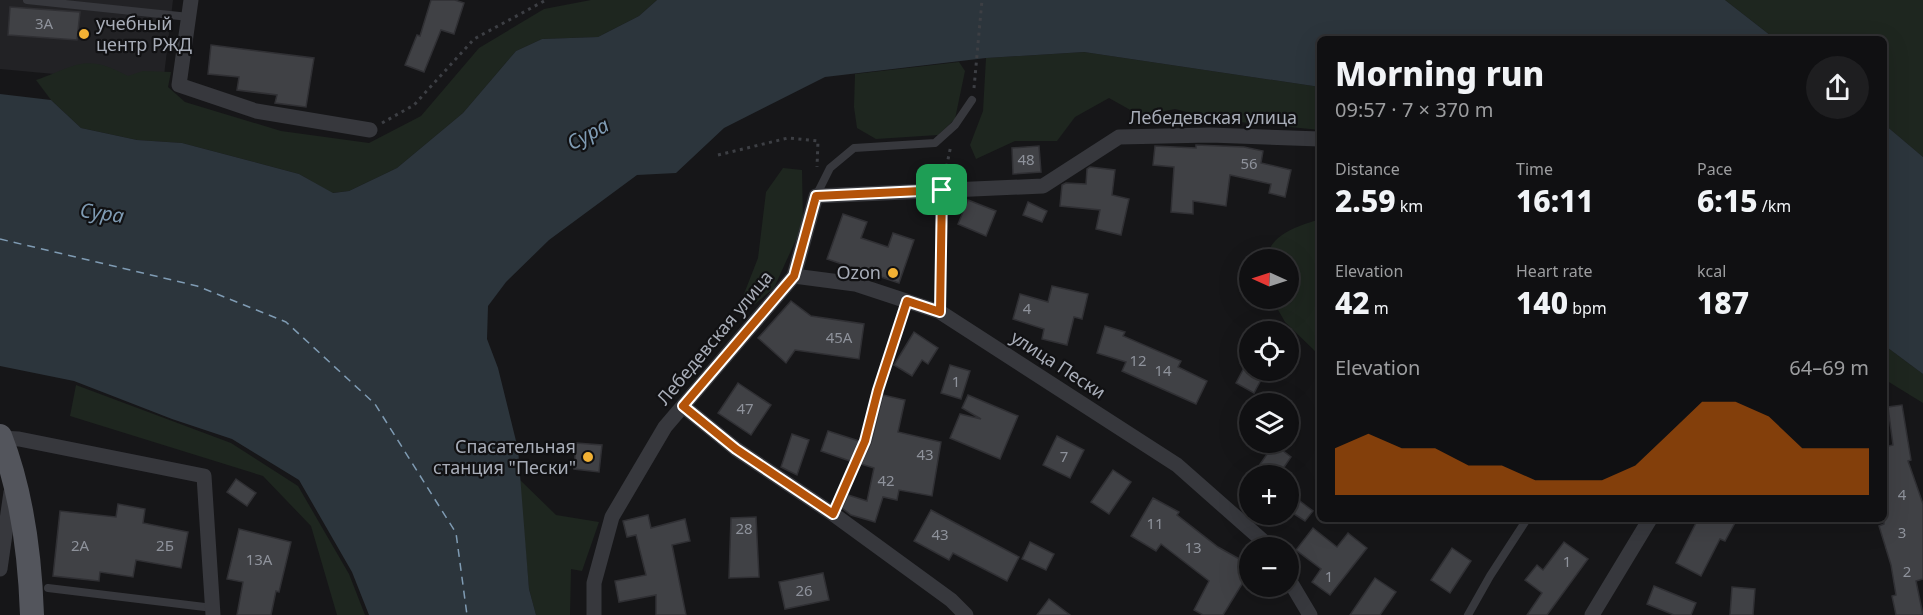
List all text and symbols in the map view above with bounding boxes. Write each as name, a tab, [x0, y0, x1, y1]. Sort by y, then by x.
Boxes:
place label: учебный центр РЖД	[96, 11, 192, 56]
house number: 3А	[35, 13, 54, 33]
marker: учебный центр РЖД	[77, 27, 91, 41]
text: Morning run	[1335, 51, 1544, 96]
button: share	[1806, 56, 1869, 119]
text: 09:57 · 7 × 370 m	[1335, 96, 1493, 123]
street label: Лебедевская улица	[1129, 105, 1297, 129]
water label: Сура	[562, 111, 614, 156]
house number: 48	[1017, 149, 1035, 169]
house number: 56	[1240, 153, 1258, 173]
text: Distance	[1335, 158, 1400, 180]
text: Time	[1516, 158, 1553, 180]
text: Pace	[1697, 158, 1732, 180]
pin	[916, 164, 967, 215]
icon: arrive	[925, 173, 958, 206]
text: 2.59	[1335, 180, 1396, 221]
text: 16:11	[1516, 180, 1594, 221]
text: 6:15	[1697, 180, 1758, 221]
text: km	[1396, 195, 1423, 217]
text: /km	[1758, 195, 1791, 217]
water label: Сура	[78, 196, 126, 229]
north arrow	[1239, 249, 1299, 309]
map controls	[1239, 249, 1299, 597]
place label: Ozon	[836, 260, 881, 284]
text: Elevation	[1335, 260, 1403, 282]
text: Heart rate	[1516, 260, 1592, 282]
text: kcal	[1697, 260, 1726, 282]
street label: Лебедевская улица	[651, 265, 777, 409]
marker: Ozon	[886, 266, 900, 280]
text: 42	[1335, 282, 1370, 323]
text: 140	[1516, 282, 1568, 323]
text: 187	[1697, 282, 1749, 323]
text: m	[1370, 297, 1389, 319]
text: bpm	[1568, 297, 1607, 319]
house number: 4	[1023, 298, 1032, 318]
button: locate	[1239, 321, 1299, 381]
street label: улица Пески	[1007, 325, 1111, 404]
house number: 45А	[826, 327, 853, 347]
house number: 12	[1129, 350, 1147, 370]
text: Elevation	[1335, 354, 1420, 381]
text: 64–69 m	[1789, 354, 1869, 381]
house number: 14	[1154, 360, 1172, 380]
house number: 1	[952, 371, 960, 391]
button: layers	[1239, 393, 1299, 453]
house number: 47	[736, 398, 754, 418]
place label: Спасательная станция "Пески"	[433, 434, 576, 479]
house number: 43	[916, 444, 934, 464]
house number: 7	[1060, 446, 1068, 466]
marker: Спасательная станция "Пески"	[581, 450, 595, 464]
button: +	[1239, 465, 1299, 525]
house number: 42	[877, 470, 895, 490]
house number: 4	[1898, 484, 1907, 504]
house number: 11	[1146, 513, 1164, 533]
house number: 28	[735, 518, 753, 538]
house number: 3	[1898, 522, 1906, 542]
house number: 43	[931, 524, 949, 544]
house number: 2А	[71, 535, 90, 555]
house number: 2Б	[156, 535, 174, 555]
house number: 13	[1184, 537, 1202, 557]
button: −	[1239, 537, 1299, 597]
house number: 13А	[246, 549, 273, 569]
house number: 1	[1563, 551, 1571, 571]
house number: 2	[1903, 561, 1911, 581]
house number: 1	[1325, 566, 1333, 586]
house number: 26	[795, 580, 813, 600]

